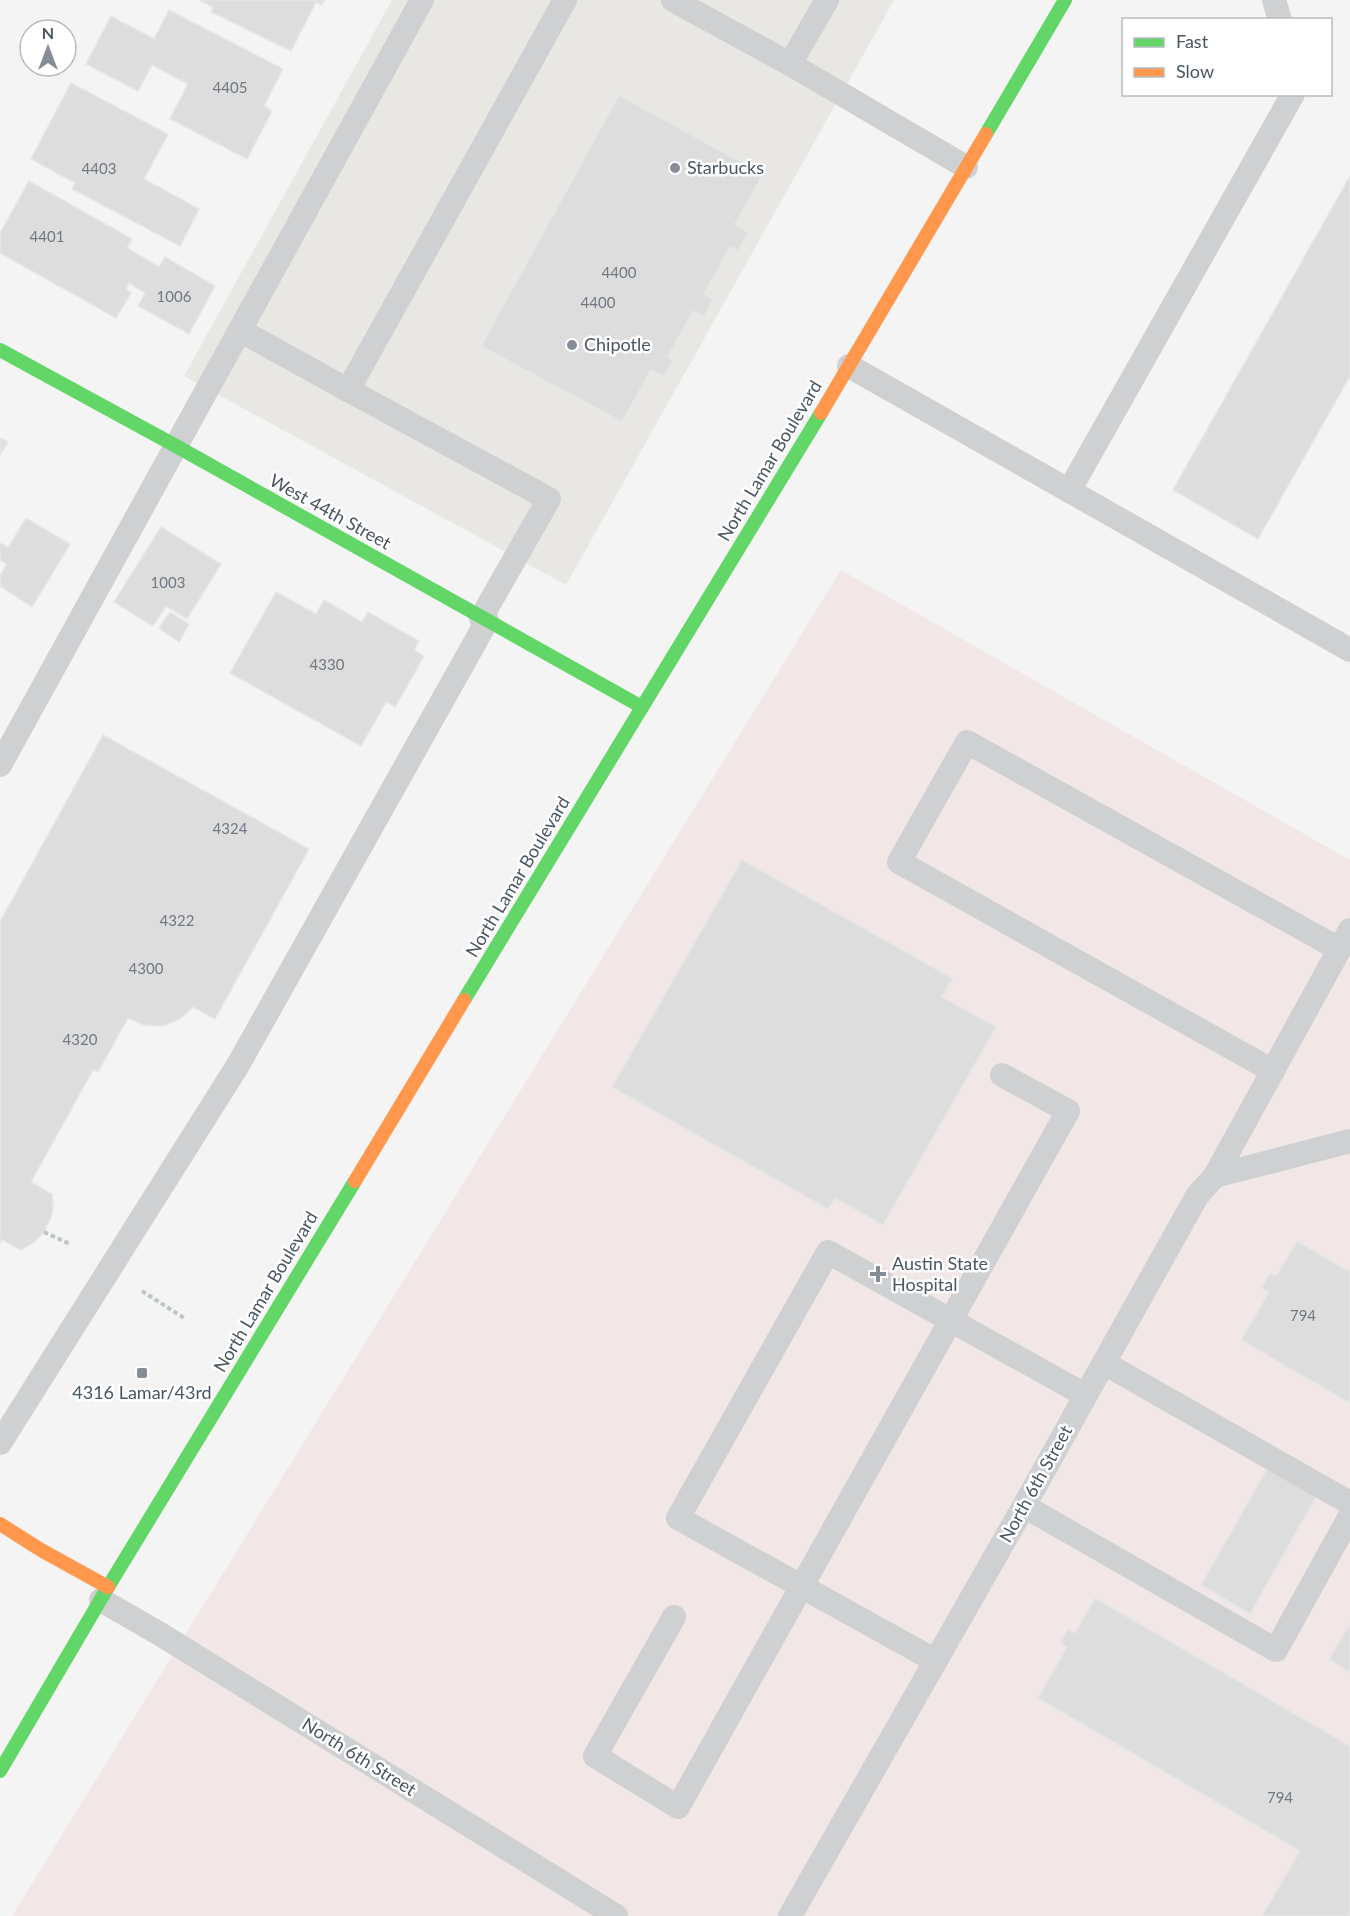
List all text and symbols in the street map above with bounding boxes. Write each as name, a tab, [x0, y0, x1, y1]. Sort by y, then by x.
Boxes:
north arrow	[18, 18, 78, 78]
legend	[1122, 18, 1332, 96]
text: N	[42, 23, 54, 42]
text: Fast	[1176, 30, 1209, 52]
text: Slow	[1176, 60, 1214, 82]
house number: 4405	[213, 78, 247, 96]
place label: Starbucks	[687, 156, 764, 178]
house number: 4403	[82, 159, 116, 177]
marker: Starbucks	[668, 161, 682, 175]
house number: 4401	[30, 227, 64, 245]
house number: 4400	[602, 263, 637, 281]
house number: 1006	[157, 287, 192, 305]
house number: 4400	[581, 293, 616, 311]
place label: Chipotle	[584, 333, 651, 355]
marker: Chipotle	[565, 338, 579, 352]
street label: North Lamar Boulevard	[712, 376, 826, 545]
street label: West 44th Street	[266, 469, 395, 554]
house number: 1003	[151, 573, 185, 591]
house number: 4330	[310, 655, 345, 673]
street label: North Lamar Boulevard	[460, 792, 574, 961]
house number: 4324	[213, 819, 248, 837]
house number: 4322	[160, 911, 194, 929]
house number: 4300	[129, 959, 164, 977]
house number: 4320	[63, 1030, 98, 1048]
street label: North Lamar Boulevard	[208, 1207, 322, 1376]
place label: Austin State Hospital	[892, 1252, 988, 1295]
marker: Austin State Hospital	[869, 1265, 887, 1283]
house number: 794	[1290, 1306, 1316, 1324]
marker: 4316 Lamar/43rd	[135, 1366, 149, 1380]
place label: 4316 Lamar/43rd	[72, 1381, 212, 1403]
street label: North 6th Street	[994, 1421, 1077, 1546]
street label: North 6th Street	[298, 1712, 421, 1800]
house number: 794	[1267, 1788, 1293, 1806]

